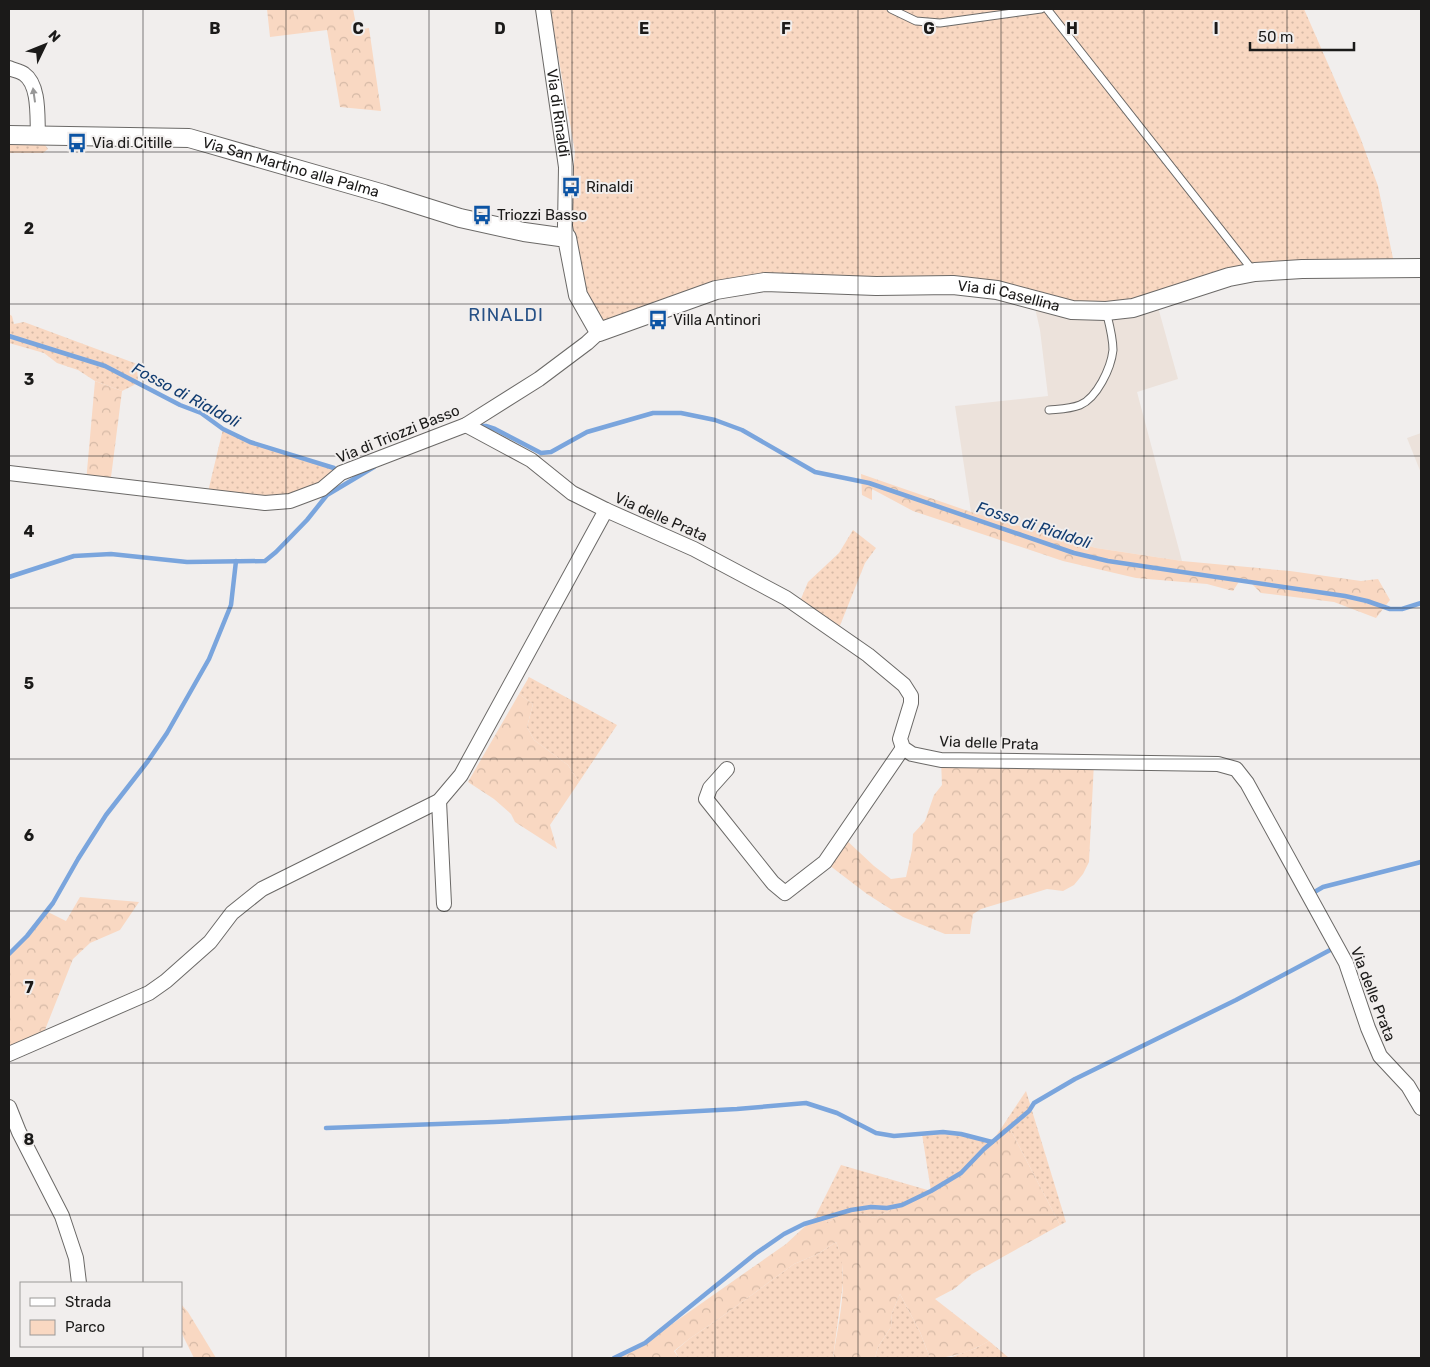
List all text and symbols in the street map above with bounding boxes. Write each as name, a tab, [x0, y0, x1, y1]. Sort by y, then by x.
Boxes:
text: B	[209, 19, 221, 38]
text: C	[352, 19, 364, 38]
text: D	[494, 19, 506, 38]
text: E	[639, 19, 649, 38]
text: F	[781, 19, 791, 38]
text: G	[923, 19, 935, 38]
text: H	[1066, 19, 1078, 38]
text: I	[1213, 19, 1219, 38]
north arrow	[20, 20, 70, 70]
scale bar	[1250, 20, 1354, 52]
text: N	[44, 27, 64, 46]
text: 50 m	[1258, 28, 1293, 46]
street label: Via di Rinaldi	[543, 68, 573, 158]
one-way arrow	[30, 86, 38, 102]
bus stop icon: Via di Citille	[66, 132, 88, 154]
street label: Via San Martino alla Palma	[200, 133, 381, 201]
place label: Via di Citille	[92, 134, 172, 152]
bus stop icon: Rinaldi	[560, 176, 582, 198]
place label: Rinaldi	[586, 178, 633, 196]
bus stop icon: Triozzi Basso	[471, 204, 493, 226]
place label: Triozzi Basso	[497, 206, 587, 224]
text: 2	[24, 219, 34, 238]
street label: Via di Casellina	[957, 277, 1062, 315]
district label: RINALDI	[468, 304, 544, 326]
bus stop icon: Villa Antinori	[647, 309, 669, 331]
place label: Villa Antinori	[673, 311, 761, 329]
water label: Fosso di Rialdoli	[129, 359, 244, 432]
text: 3	[24, 370, 34, 389]
street label: Via di Triozzi Basso	[334, 401, 462, 467]
street label: Via delle Prata	[612, 489, 710, 545]
water label: Fosso di Rialdoli	[974, 498, 1095, 553]
text: 4	[24, 522, 35, 541]
text: 5	[24, 674, 34, 693]
street label: Via delle Prata	[939, 732, 1039, 754]
text: 6	[24, 826, 34, 845]
street label: Via delle Prata	[1347, 944, 1399, 1044]
text: 7	[24, 978, 34, 997]
text: 8	[24, 1130, 35, 1149]
legend	[20, 1282, 182, 1347]
text: Strada	[65, 1293, 111, 1311]
text: Parco	[65, 1318, 105, 1336]

